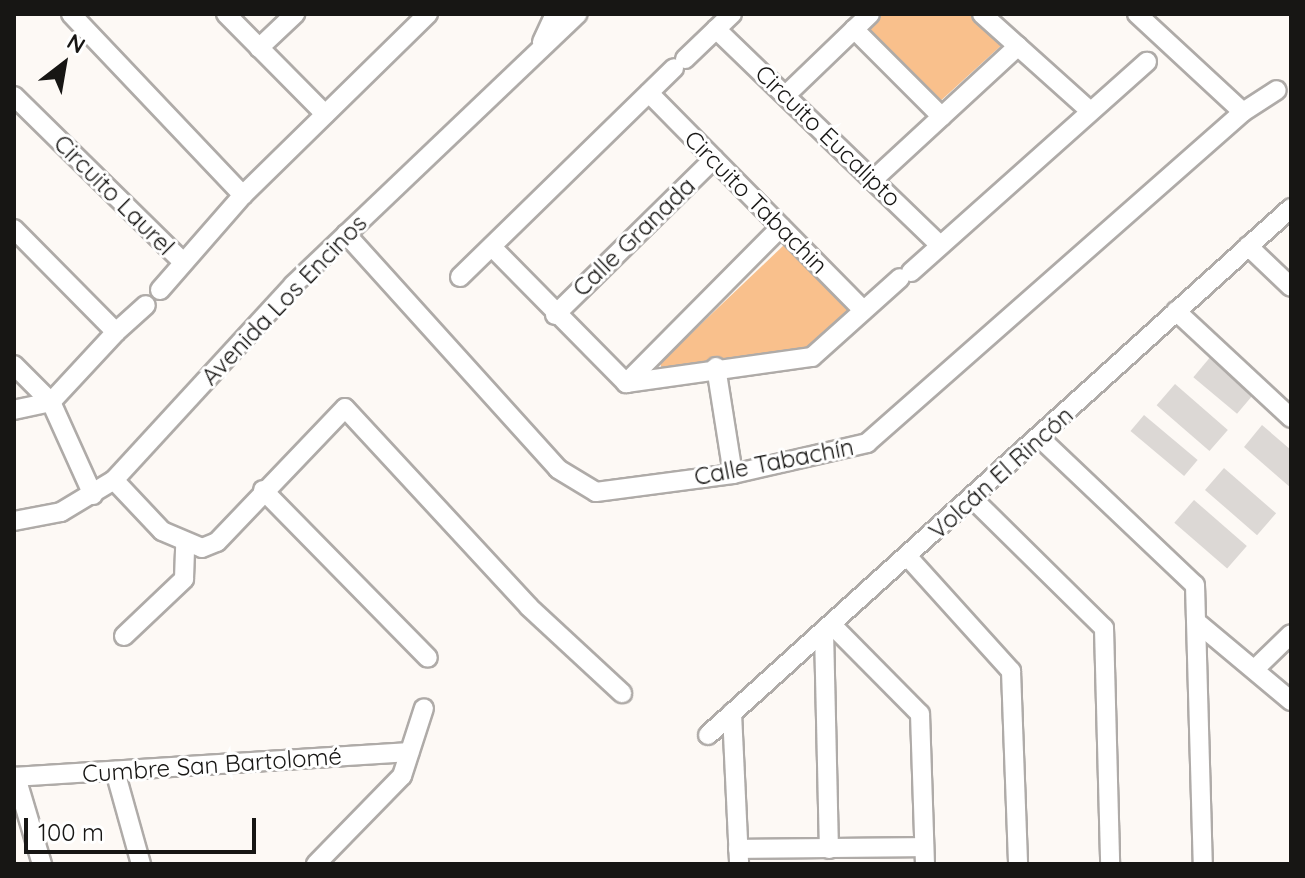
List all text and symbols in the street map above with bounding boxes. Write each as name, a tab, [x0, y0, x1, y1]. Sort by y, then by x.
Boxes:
north arrow	[24, 24, 104, 104]
text: N	[62, 27, 90, 60]
street label: Circuito Eucalipto	[749, 59, 907, 213]
street label: Circuito Tabachin	[678, 124, 834, 280]
street label: Circuito Laurel	[48, 129, 180, 261]
street label: Calle Granada	[567, 171, 701, 303]
street label: Avenida Los Encinos	[195, 209, 373, 391]
street label: Volcán El Rincón	[923, 401, 1079, 545]
street label: Calle Tabachín	[692, 432, 856, 492]
street label: Cumbre San Bartolomé	[81, 742, 343, 788]
scale bar	[28, 802, 260, 852]
text: 100 m	[38, 817, 104, 847]

